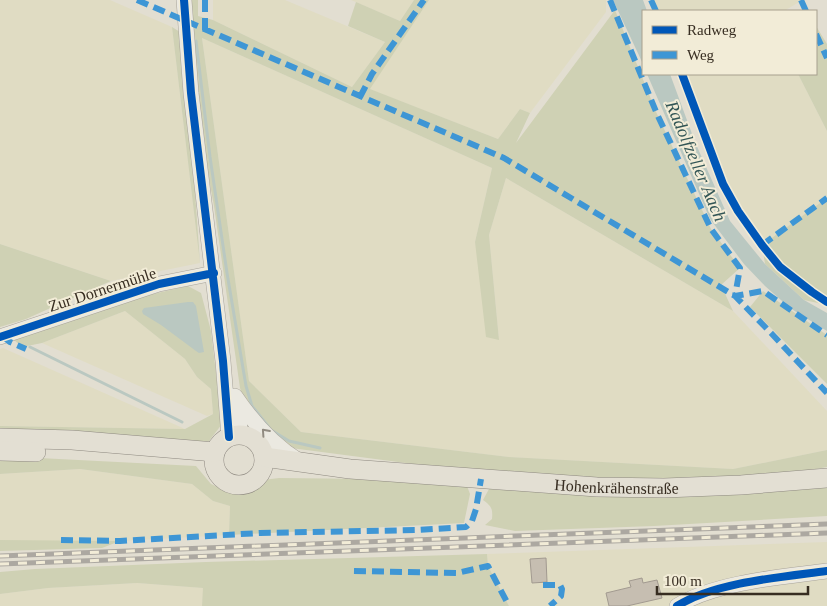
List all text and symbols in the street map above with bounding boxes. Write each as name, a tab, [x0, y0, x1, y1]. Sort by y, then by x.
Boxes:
legend	[642, 10, 817, 75]
text: Radweg	[687, 22, 737, 38]
text: Weg	[687, 47, 715, 63]
water label: Radolfzeller Aach	[661, 97, 730, 224]
street label: Zur Dornermühle	[46, 264, 158, 315]
one-way arrow	[262, 428, 271, 437]
street label: Hohenkrähenstraße	[554, 476, 679, 497]
scale bar	[657, 564, 808, 596]
text: 100 m	[664, 573, 702, 589]

